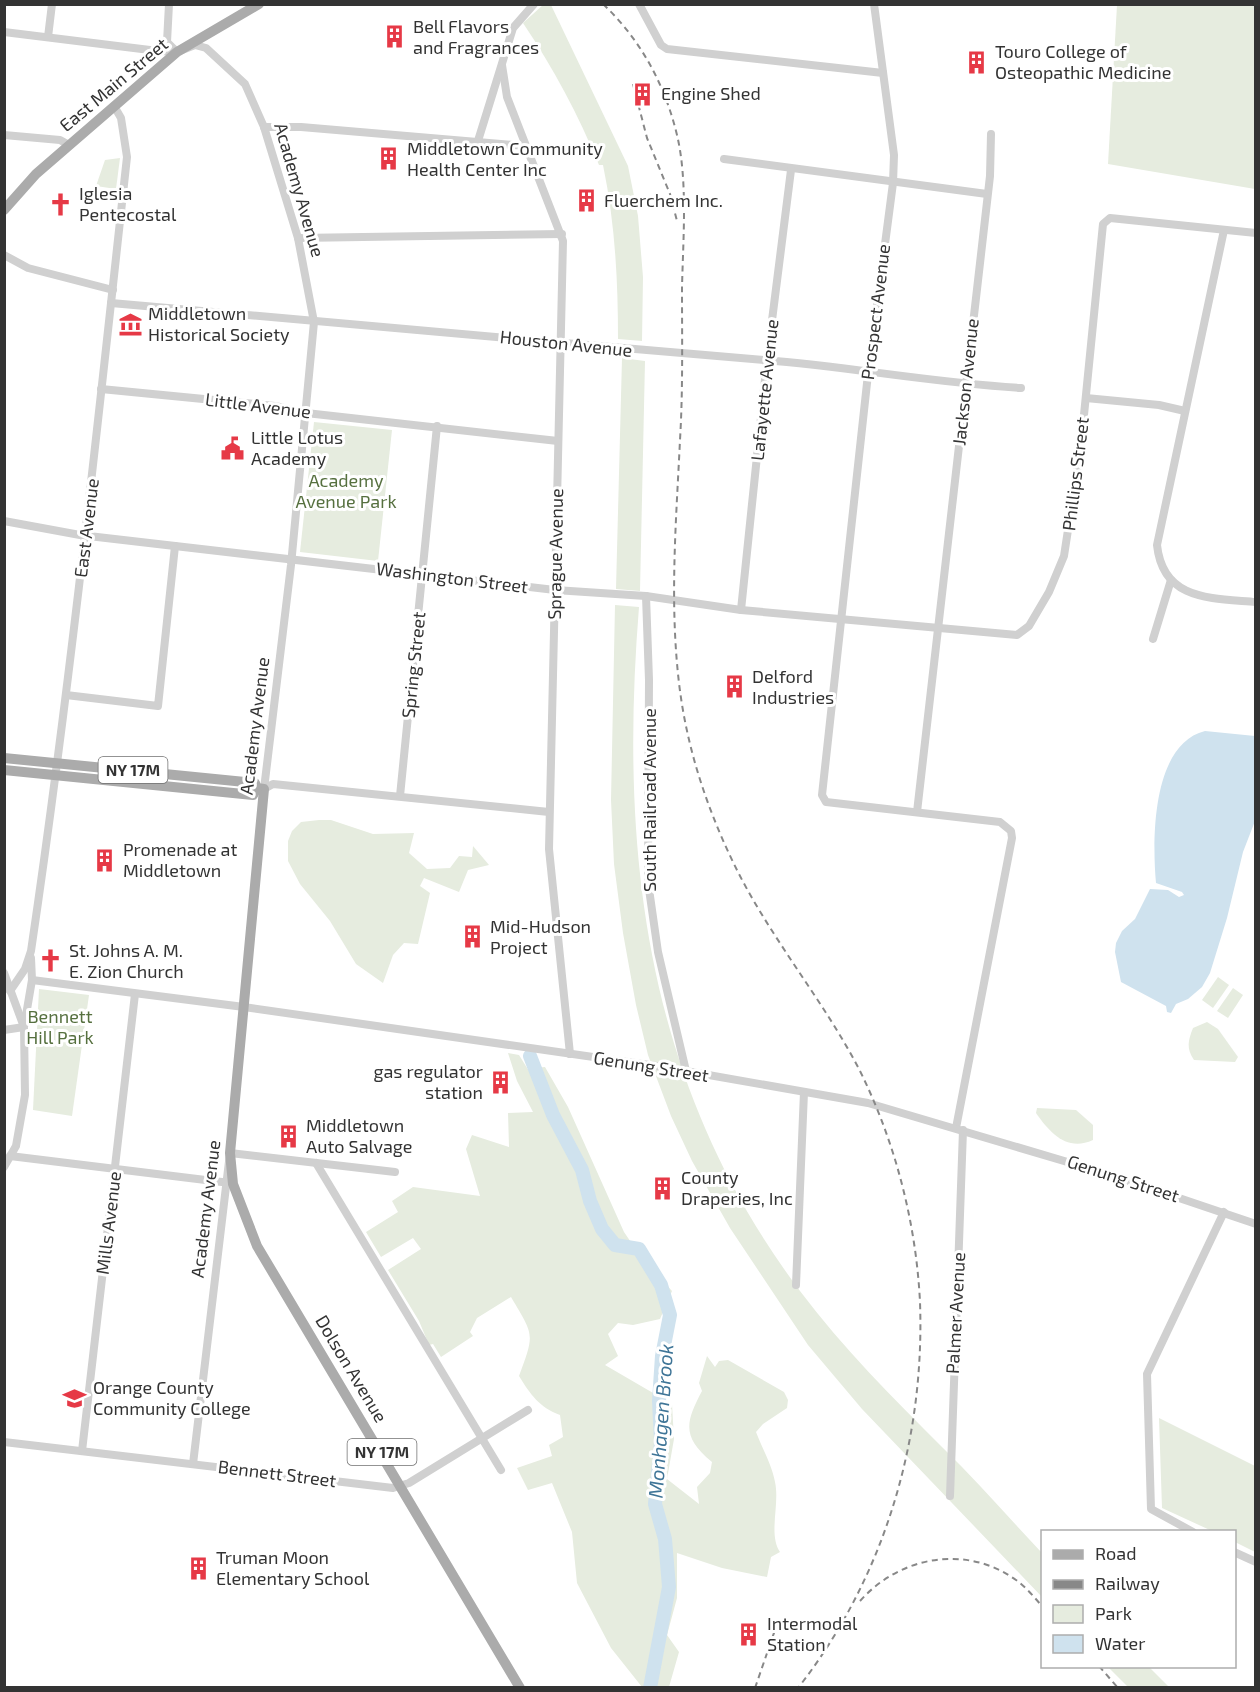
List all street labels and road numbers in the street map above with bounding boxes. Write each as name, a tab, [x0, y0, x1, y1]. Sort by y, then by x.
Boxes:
street label: East Main Street	[55, 32, 172, 136]
street label: Academy Avenue	[270, 120, 330, 259]
street label: Prospect Avenue	[856, 243, 894, 381]
street label: Jackson Avenue	[947, 317, 983, 447]
street label: Lafayette Avenue	[746, 318, 782, 462]
street label: Houston Avenue	[499, 325, 633, 361]
street label: Little Avenue	[204, 388, 312, 422]
street label: Phillips Street	[1057, 416, 1093, 532]
street label: East Avenue	[69, 477, 103, 579]
street label: Sprague Avenue	[543, 488, 567, 620]
street label: Washington Street	[375, 557, 529, 597]
street label: Spring Street	[396, 611, 430, 719]
street label: Academy Avenue	[235, 656, 273, 796]
street label: South Railroad Avenue	[638, 708, 660, 892]
road number: NY 17M	[98, 757, 168, 783]
street label: Genung Street	[592, 1046, 710, 1086]
street label: Academy Avenue	[186, 1139, 224, 1279]
street label: Genung Street	[1065, 1150, 1182, 1207]
street label: Mills Avenue	[91, 1170, 125, 1276]
street label: Palmer Avenue	[941, 1251, 969, 1374]
street label: Dolson Avenue	[311, 1311, 393, 1426]
road number: NY 17M	[348, 1439, 416, 1465]
street label: Bennett Street	[217, 1455, 338, 1491]

